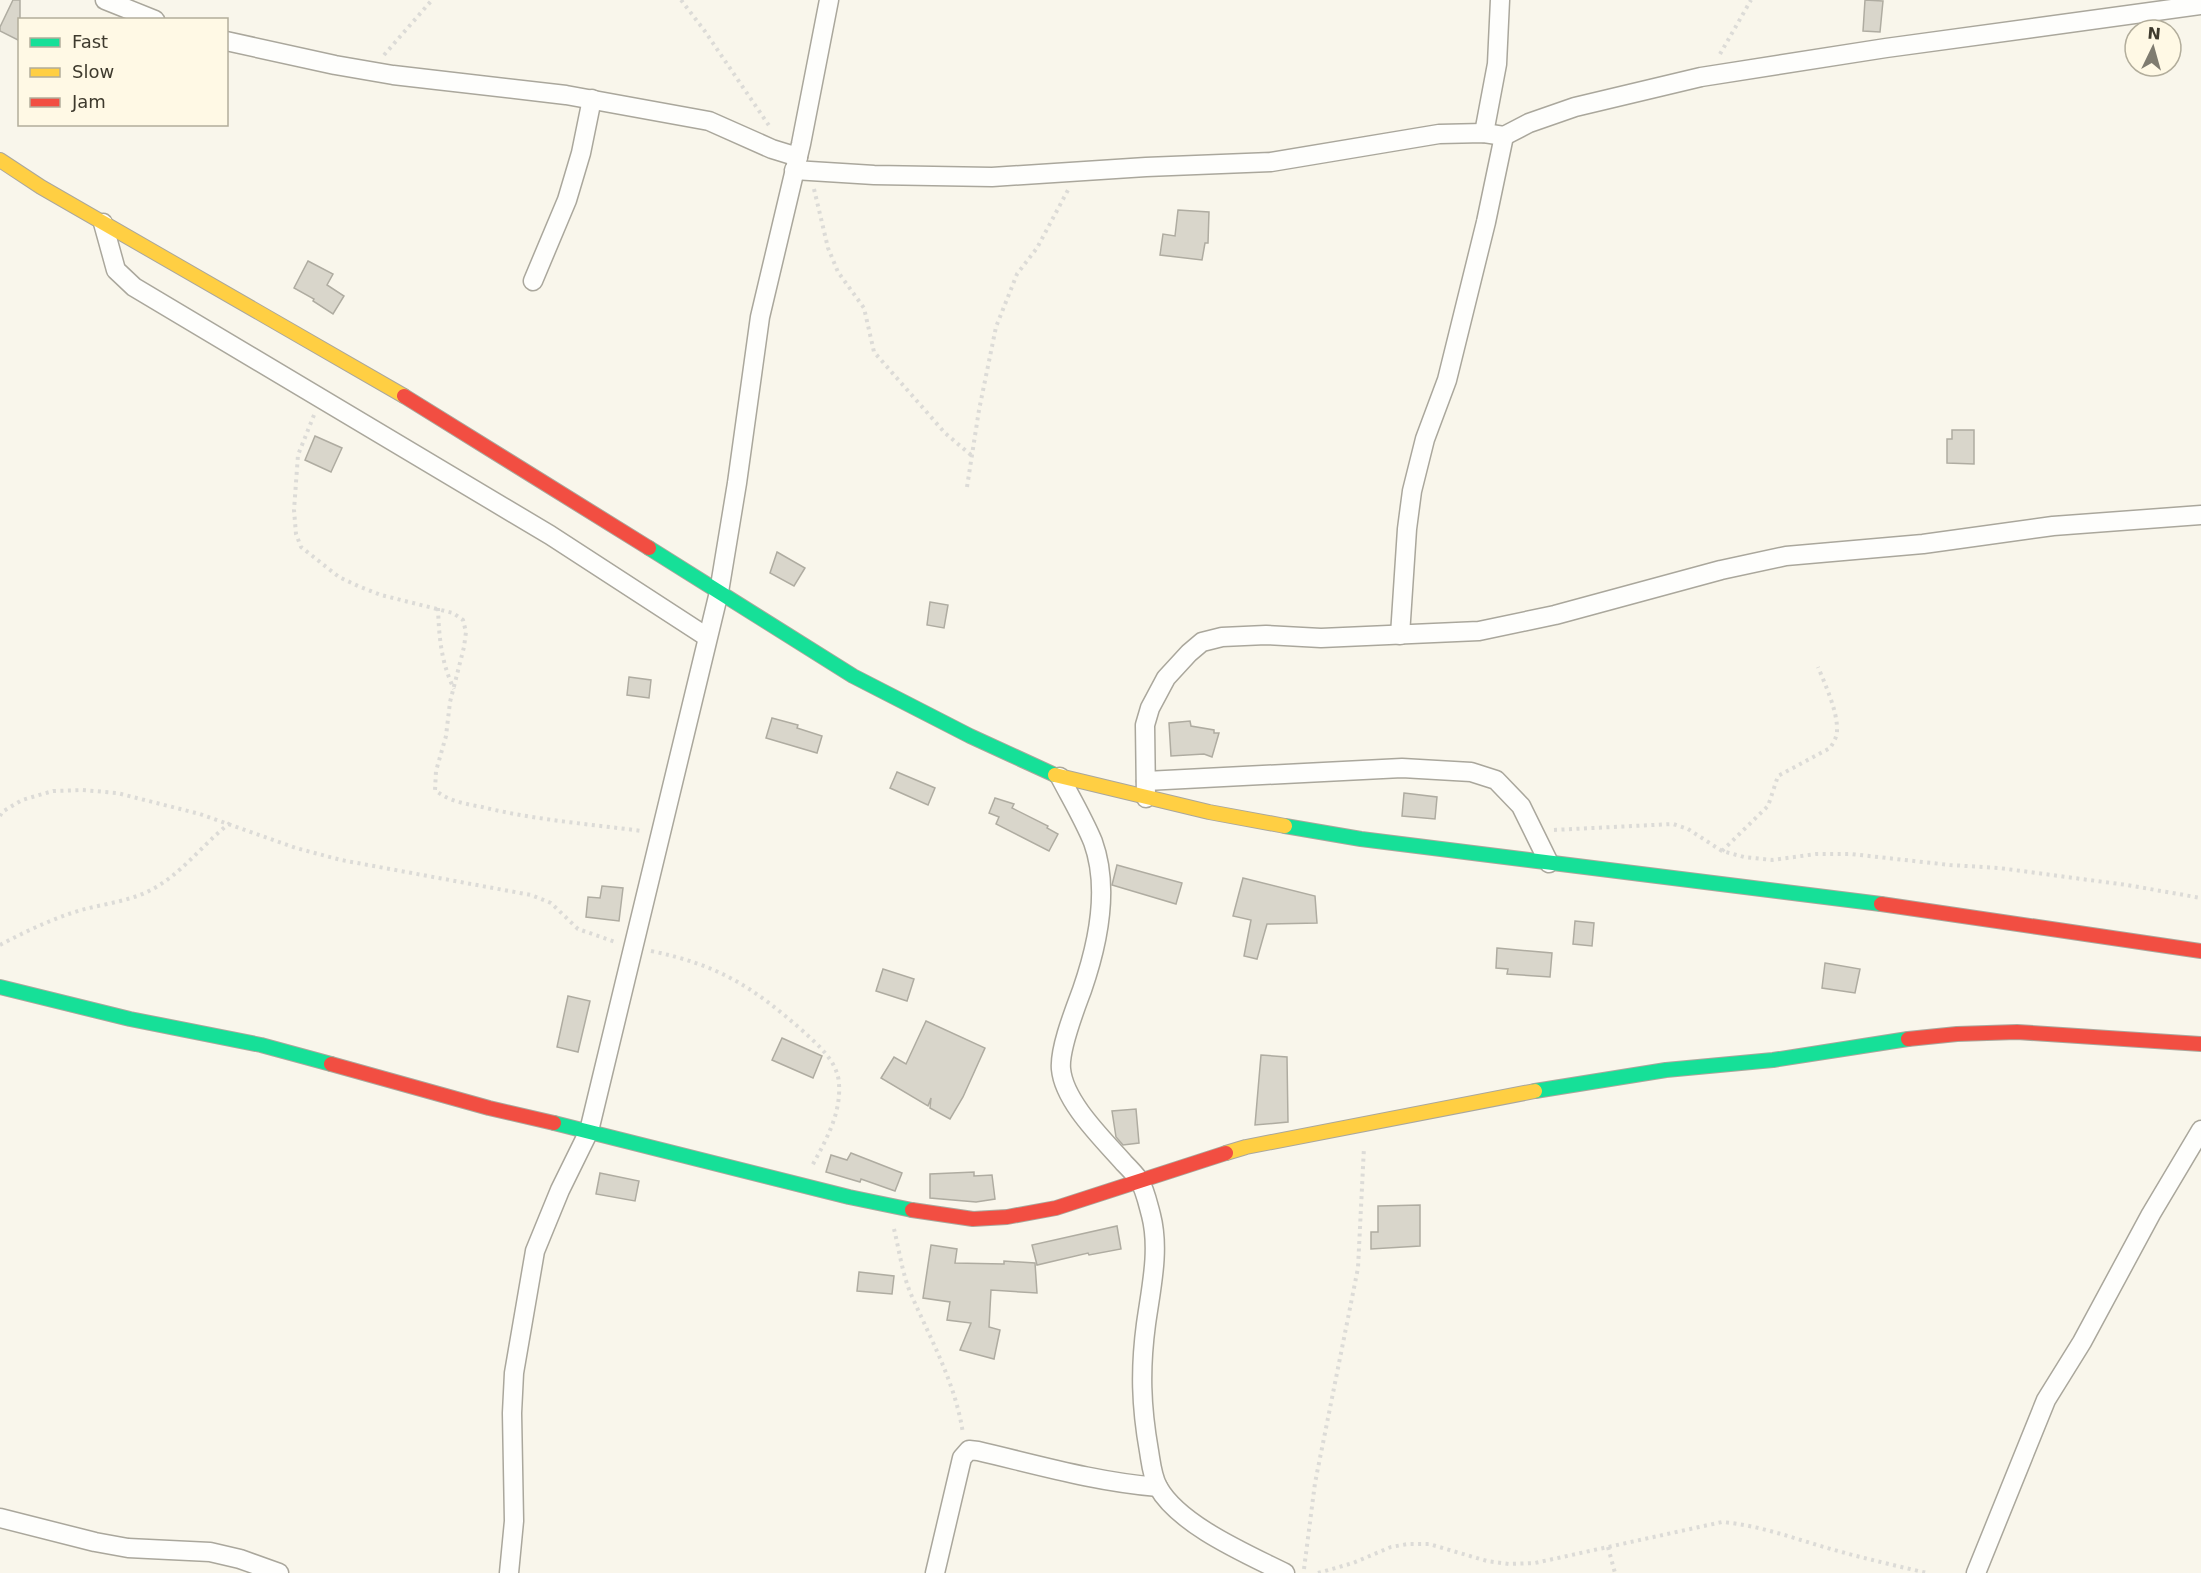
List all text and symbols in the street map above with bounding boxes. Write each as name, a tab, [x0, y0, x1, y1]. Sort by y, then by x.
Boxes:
legend	[18, 18, 228, 126]
north arrow	[2123, 18, 2183, 78]
text: N	[2147, 24, 2162, 44]
text: Fast	[72, 31, 108, 52]
text: Slow	[72, 61, 114, 82]
text: Jam	[71, 91, 106, 112]

